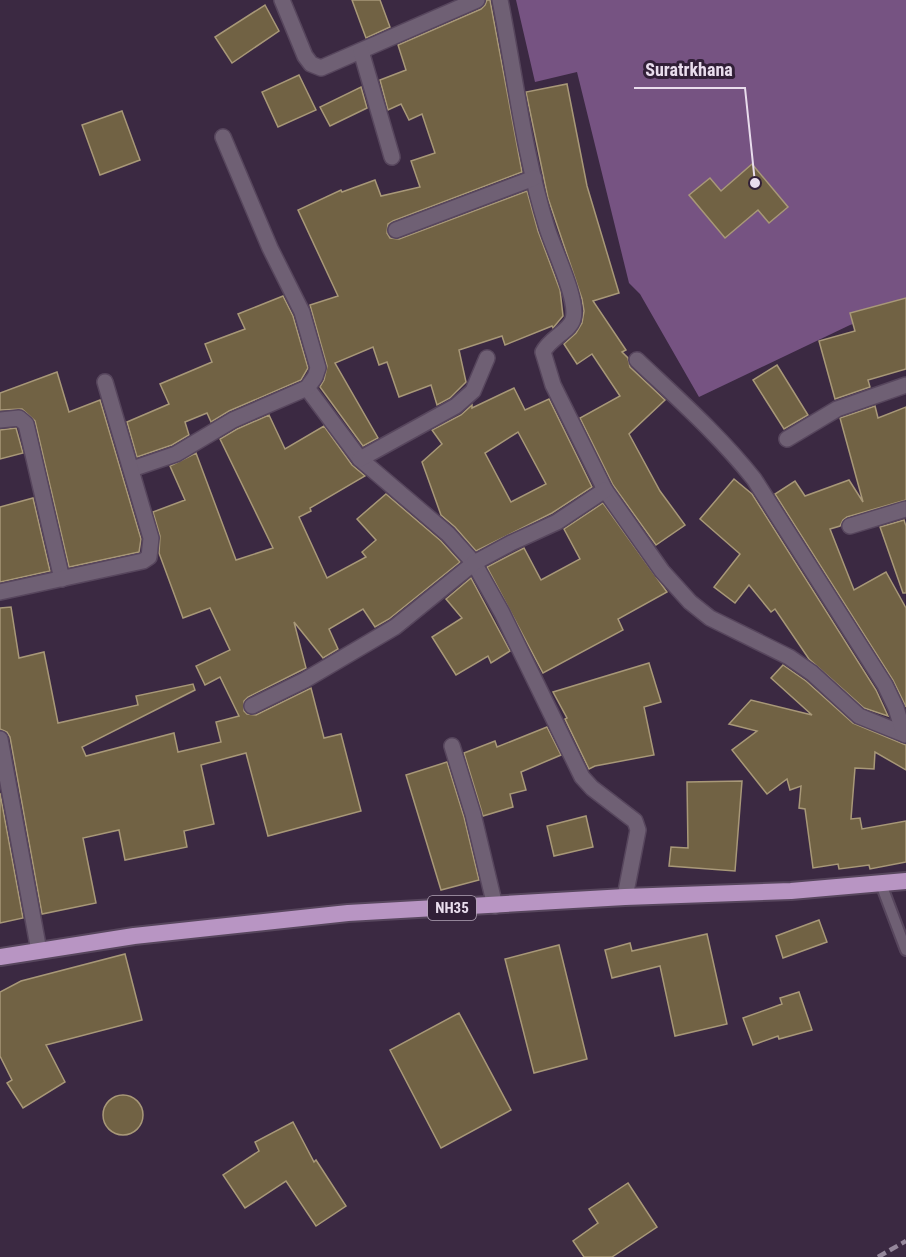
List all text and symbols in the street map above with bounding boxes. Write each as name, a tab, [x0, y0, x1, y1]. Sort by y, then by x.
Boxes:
callout: Suratrkhana	[634, 52, 745, 88]
text: Suratrkhana	[645, 59, 733, 80]
road number: NH35	[428, 896, 476, 920]

